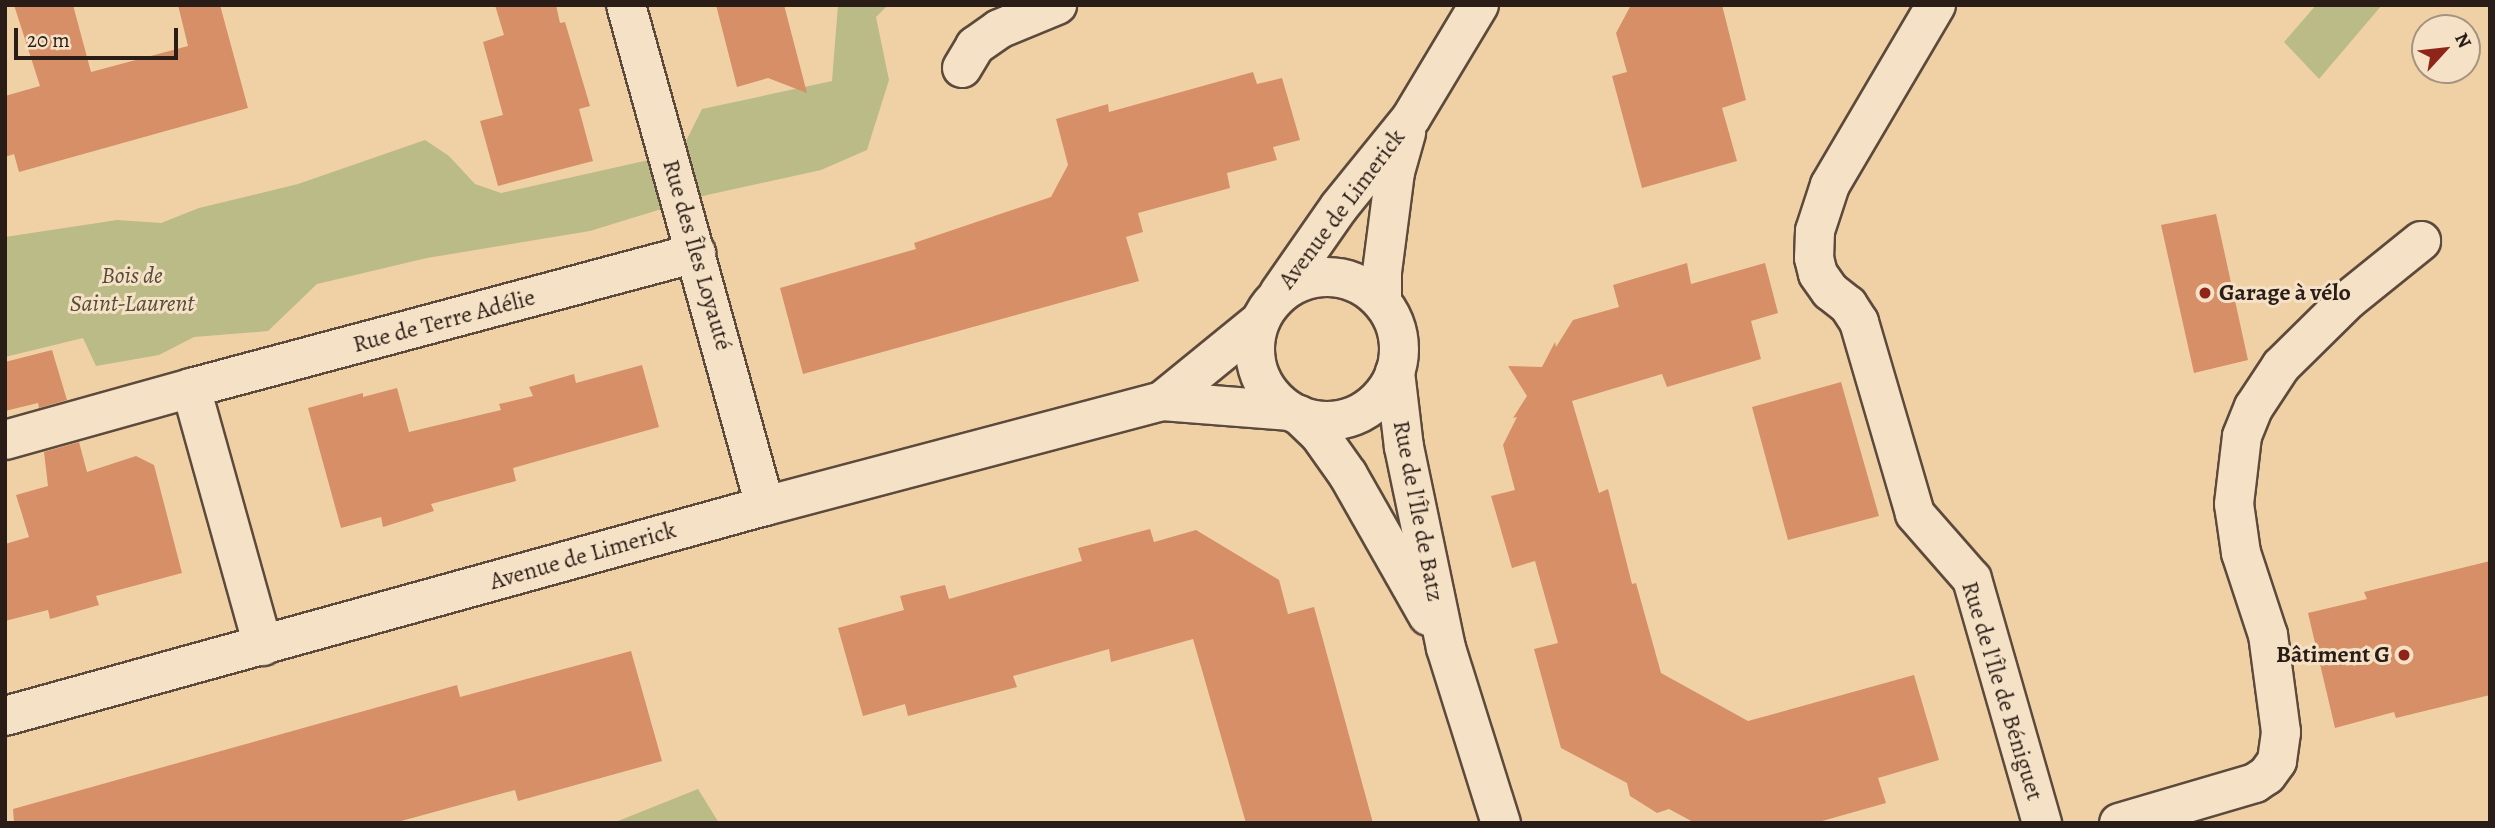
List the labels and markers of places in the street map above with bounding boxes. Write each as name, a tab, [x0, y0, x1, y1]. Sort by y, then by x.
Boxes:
place label: Garage à vélo	[2219, 279, 2351, 307]
marker: Garage à vélo	[2197, 285, 2213, 301]
place label: Bâtiment G	[2276, 641, 2390, 669]
marker: Bâtiment G	[2396, 647, 2412, 663]

